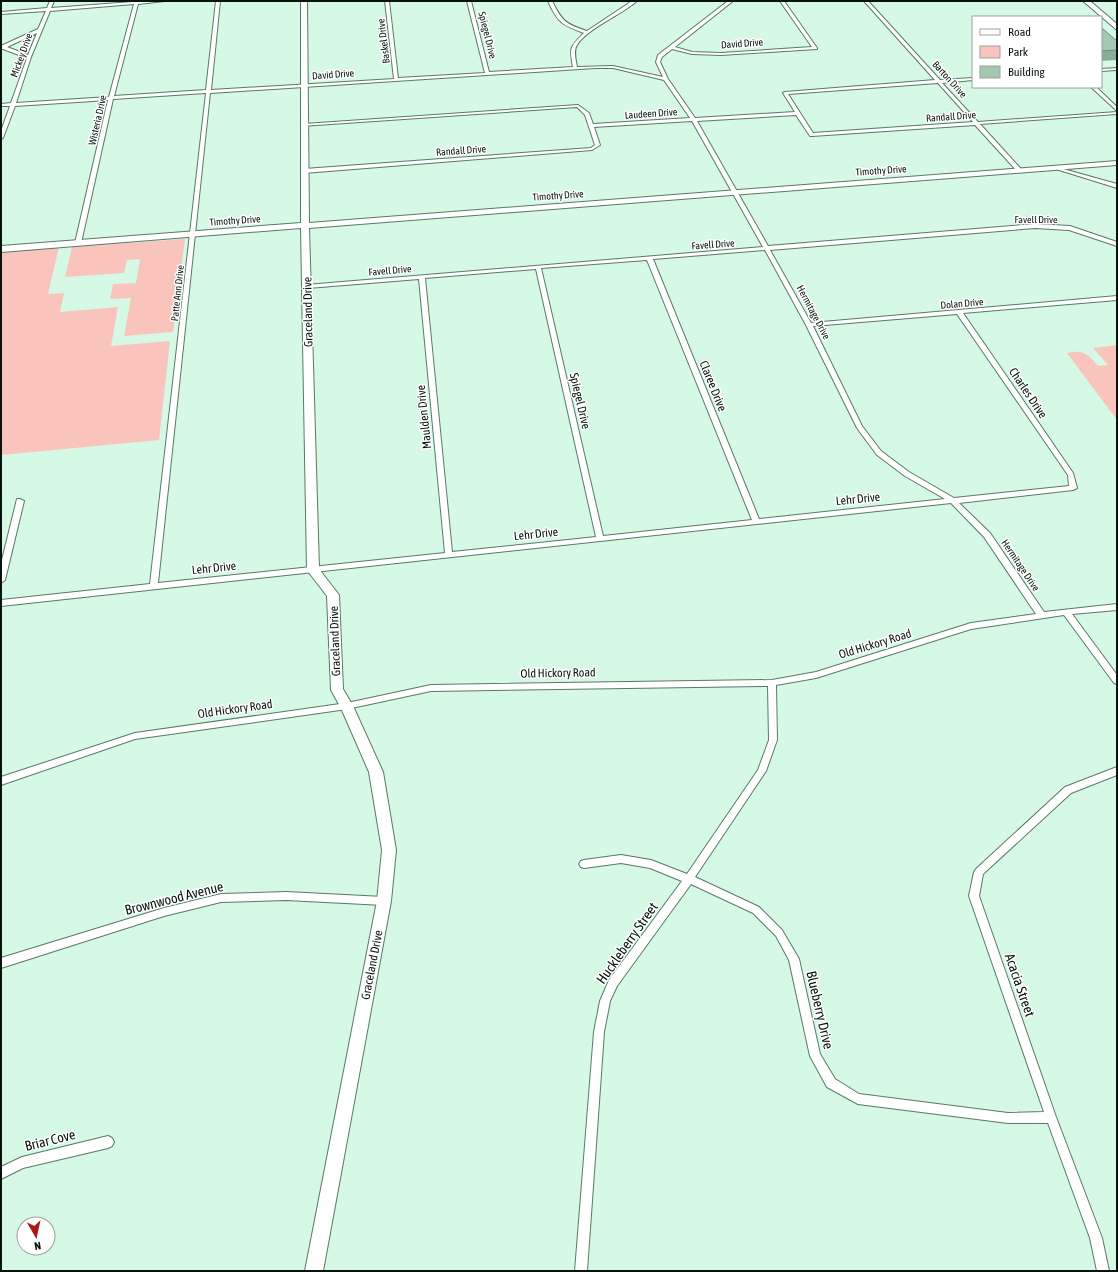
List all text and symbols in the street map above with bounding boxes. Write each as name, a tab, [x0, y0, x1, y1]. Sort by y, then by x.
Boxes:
street label: Spiegel Drive	[476, 11, 499, 60]
legend	[972, 16, 1102, 88]
street label: Baskel Drive	[375, 17, 392, 64]
text: Road	[1008, 25, 1031, 39]
street label: Mickey Drive	[8, 31, 35, 79]
street label: David Drive	[721, 37, 764, 50]
text: Park	[1008, 45, 1029, 59]
street label: Barton Drive	[930, 59, 969, 100]
text: Building	[1008, 65, 1046, 79]
street label: David Drive	[312, 68, 355, 81]
street label: Wisteria Drive	[86, 94, 109, 146]
street label: Laudeen Drive	[624, 106, 678, 121]
street label: Randall Drive	[926, 109, 977, 124]
street label: Randall Drive	[436, 143, 487, 158]
street label: Timothy Drive	[855, 163, 907, 178]
street label: Timothy Drive	[532, 188, 584, 203]
street label: Timothy Drive	[209, 213, 261, 228]
street label: Favell Drive	[1014, 214, 1058, 225]
street label: Favell Drive	[691, 237, 735, 251]
street label: Favell Drive	[368, 263, 412, 278]
street label: Patte Ann Drive	[169, 264, 186, 322]
street label: Graceland Drive	[300, 277, 316, 347]
street label: Hermitage Drive	[795, 283, 833, 342]
street label: Dolan Drive	[940, 296, 985, 311]
street label: Claree Drive	[696, 359, 730, 413]
street label: Charles Drive	[1006, 365, 1050, 421]
street label: Spiegel Drive	[567, 371, 593, 431]
street label: Maulden Drive	[414, 384, 434, 450]
street label: Lehr Drive	[835, 490, 881, 508]
street label: Lehr Drive	[513, 525, 559, 543]
street label: Hermitage Drive	[999, 537, 1042, 594]
street label: Lehr Drive	[191, 559, 237, 577]
street label: Graceland Drive	[327, 606, 343, 676]
street label: Old Hickory Road	[837, 626, 913, 662]
street label: Old Hickory Road	[520, 665, 596, 681]
street label: Old Hickory Road	[197, 697, 273, 721]
street label: Brownwood Avenue	[123, 878, 225, 918]
street label: Huckleberry Street	[593, 899, 661, 987]
street label: Graceland Drive	[358, 929, 386, 1001]
street label: Acacia Street	[1002, 951, 1038, 1019]
street label: Blueberry Drive	[803, 969, 837, 1051]
street label: Briar Cove	[23, 1126, 77, 1154]
north arrow	[16, 1216, 56, 1256]
text: N	[33, 1239, 42, 1252]

